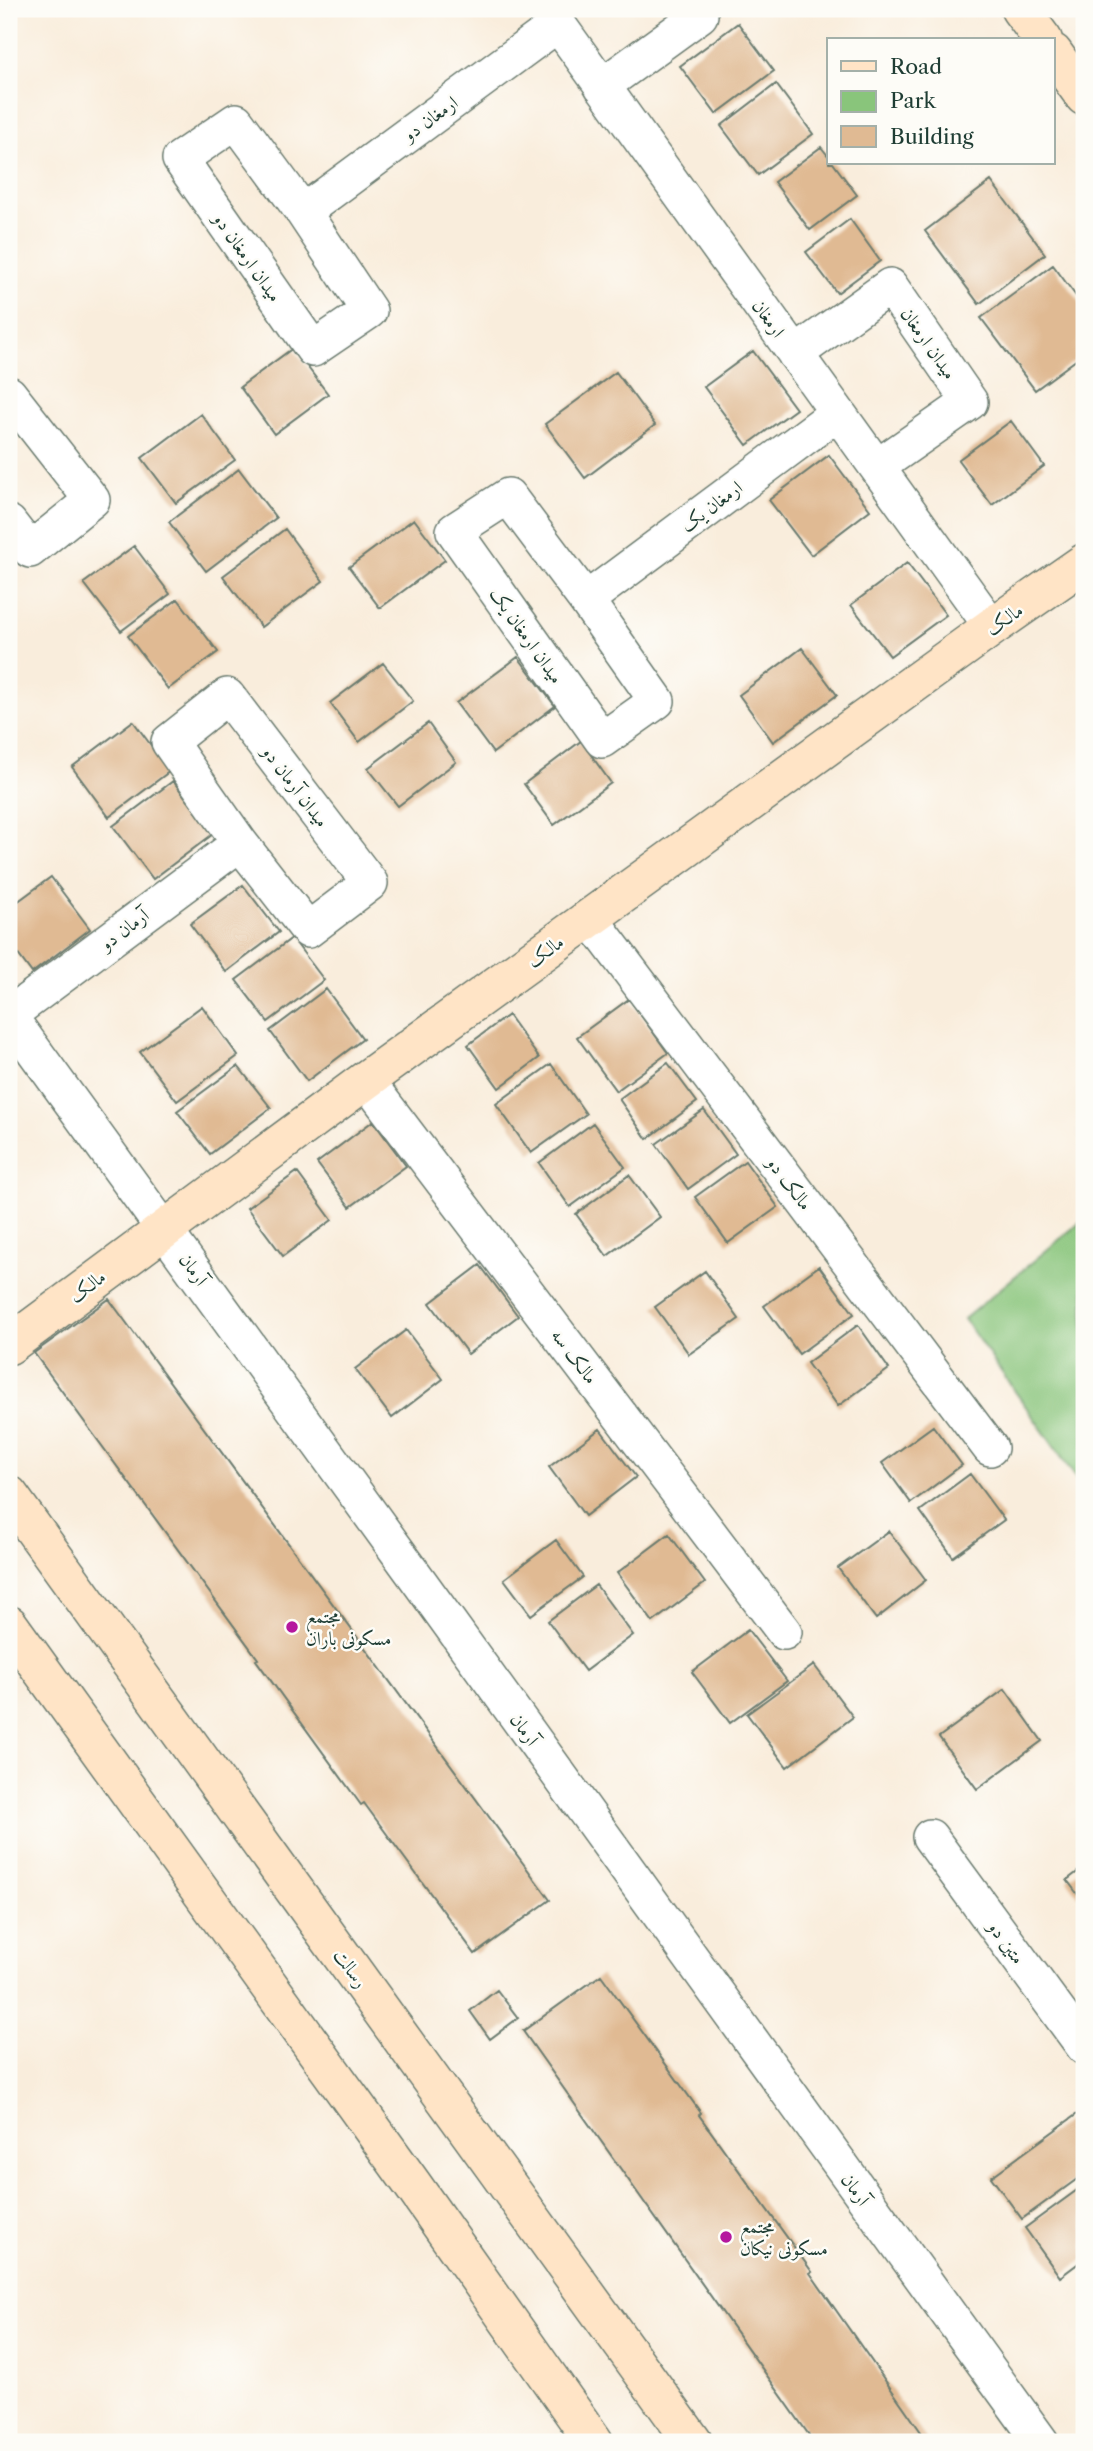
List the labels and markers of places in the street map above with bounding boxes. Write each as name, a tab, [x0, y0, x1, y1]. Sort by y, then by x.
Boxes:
place label: مجتمع مسکونی باران	[306, 1605, 391, 1651]
marker: مجتمع مسکونی باران	[284, 1619, 300, 1635]
place label: مجتمع مسکونی نیکان	[740, 2215, 828, 2261]
marker: مجتمع مسکونی نیکان	[718, 2229, 734, 2245]

